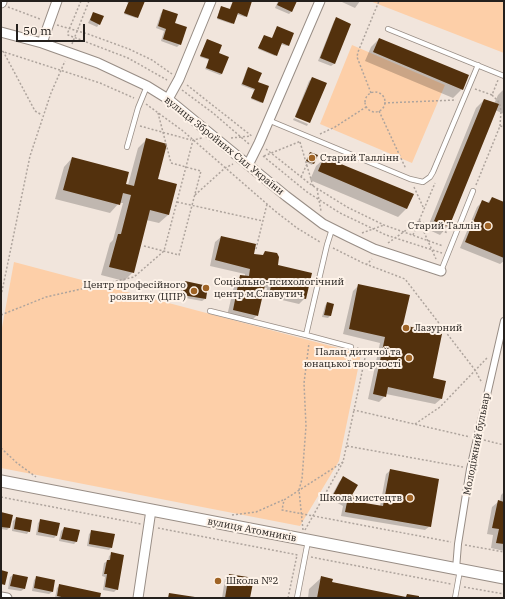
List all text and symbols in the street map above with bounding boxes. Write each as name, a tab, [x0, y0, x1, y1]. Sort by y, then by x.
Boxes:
scale bar	[18, 16, 87, 42]
text: 50 m	[23, 23, 52, 38]
street label: вулиця Збройних Сил України	[162, 94, 286, 198]
place label: Старий Таллінн	[320, 152, 399, 164]
marker: Старий Таллінн	[307, 153, 317, 163]
place label: Старий Таллін	[408, 220, 480, 232]
marker: Старий Таллін	[483, 221, 493, 231]
place label: Соціально-психологічний центр м.Славутич	[214, 276, 344, 300]
place label: Центр професійного розвитку (ЦПР)	[83, 279, 186, 302]
marker: Соціально-психологічний центр м.Славутич	[201, 283, 211, 293]
marker: Центр професійного розвитку (ЦПР)	[189, 286, 199, 296]
place label: Лазурний	[414, 322, 462, 334]
marker: Лазурний	[401, 323, 411, 333]
place label: Палац дитячої та юнацької творчості	[304, 346, 401, 370]
marker: Палац дитячої та юнацької творчості	[404, 353, 414, 363]
street label: Молодіжний бульвар	[461, 392, 493, 496]
place label: Школа мистецтв	[319, 492, 402, 504]
marker: Школа мистецтв	[405, 493, 415, 503]
street label: вулиця Атомників	[207, 515, 297, 545]
place label: Школа №2	[226, 575, 278, 587]
marker: Школа №2	[213, 576, 223, 586]

